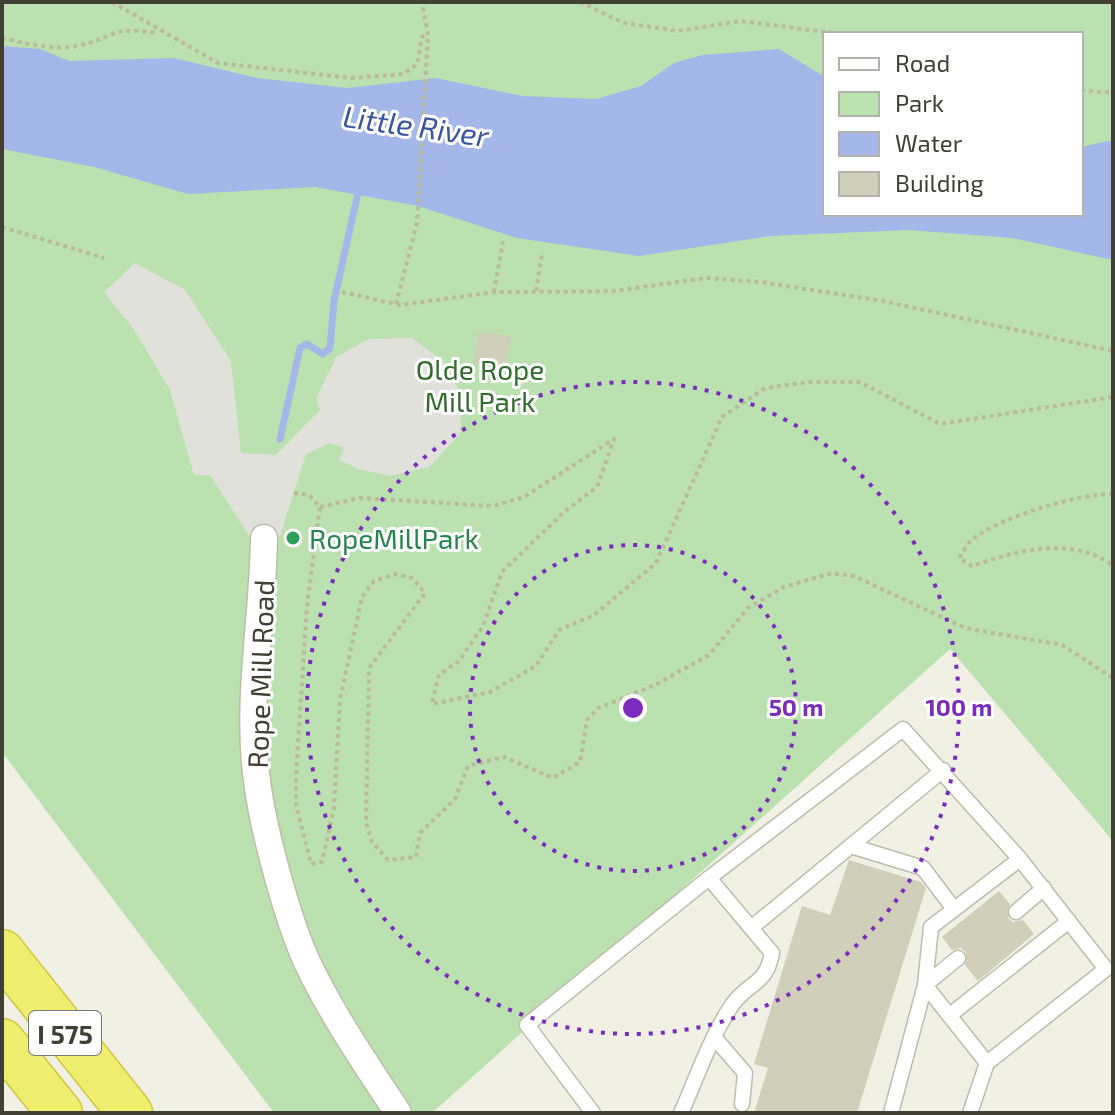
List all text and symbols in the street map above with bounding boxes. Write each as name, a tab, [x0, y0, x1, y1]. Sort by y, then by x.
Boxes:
legend	[823, 32, 1083, 216]
text: Road	[895, 48, 950, 77]
text: Park	[895, 88, 944, 117]
water label: Little River	[341, 97, 492, 153]
text: Water	[895, 128, 963, 157]
text: Building	[895, 168, 984, 197]
park label: Olde Rope Mill Park	[416, 352, 544, 418]
place label: RopeMillPark	[309, 521, 479, 555]
marker: RopeMillPark	[284, 529, 302, 547]
street label: Rope Mill Road	[240, 579, 280, 769]
text: 50 m	[769, 692, 823, 721]
text: 100 m	[926, 692, 992, 721]
centre of rings	[619, 694, 647, 722]
road number: I 575	[29, 1011, 101, 1055]

